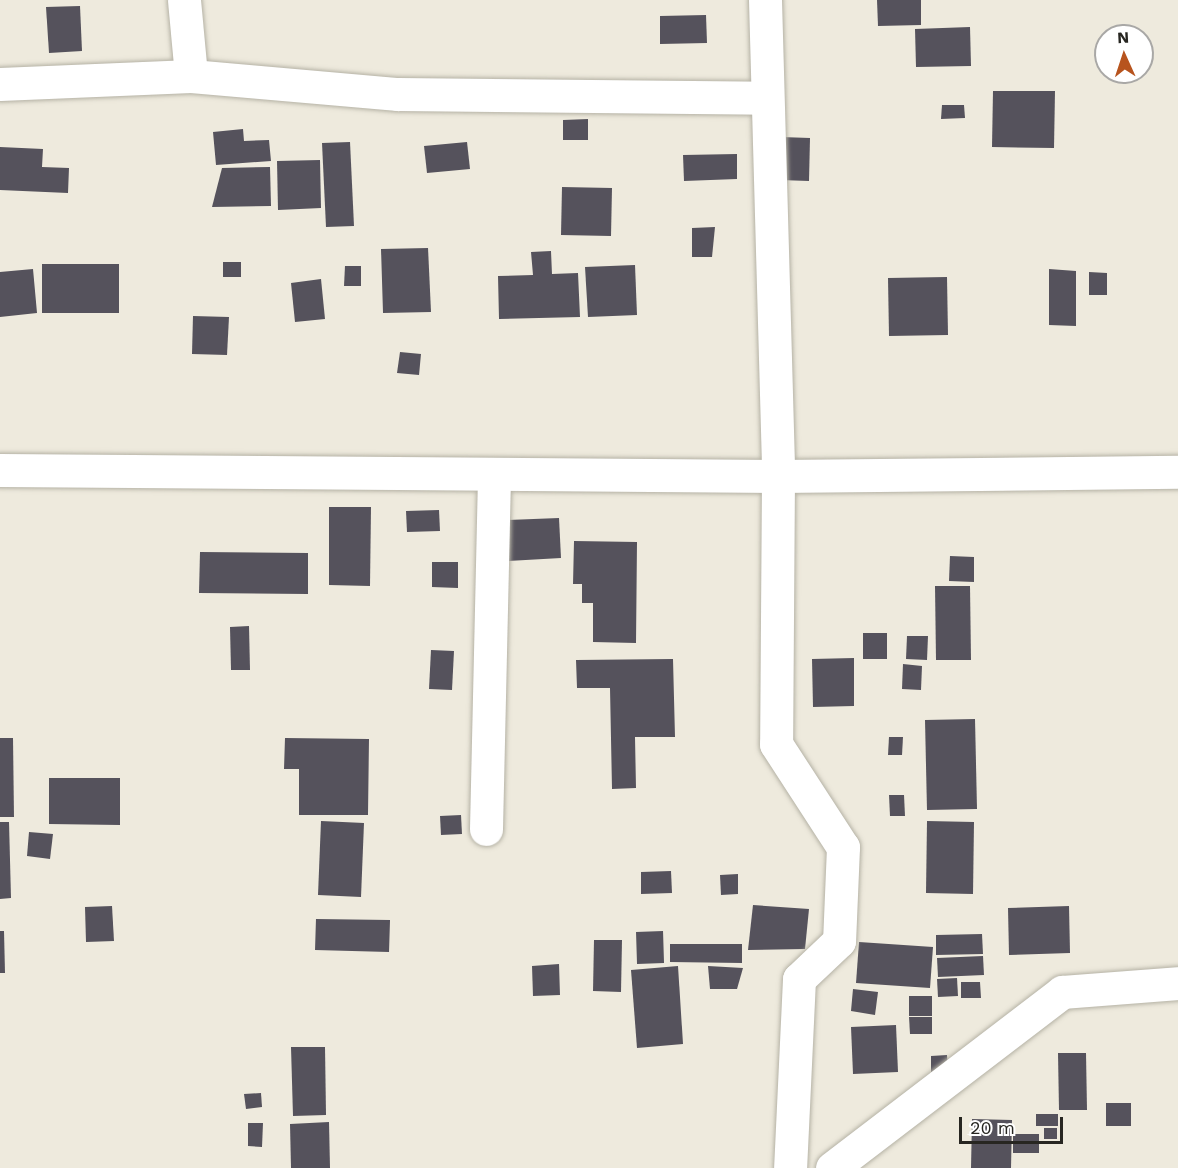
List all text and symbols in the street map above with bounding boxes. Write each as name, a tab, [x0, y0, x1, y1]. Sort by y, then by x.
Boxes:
north arrow	[1094, 24, 1154, 84]
text: N	[1117, 28, 1130, 47]
scale bar	[962, 1105, 1066, 1143]
text: 20 m	[970, 1117, 1015, 1138]

